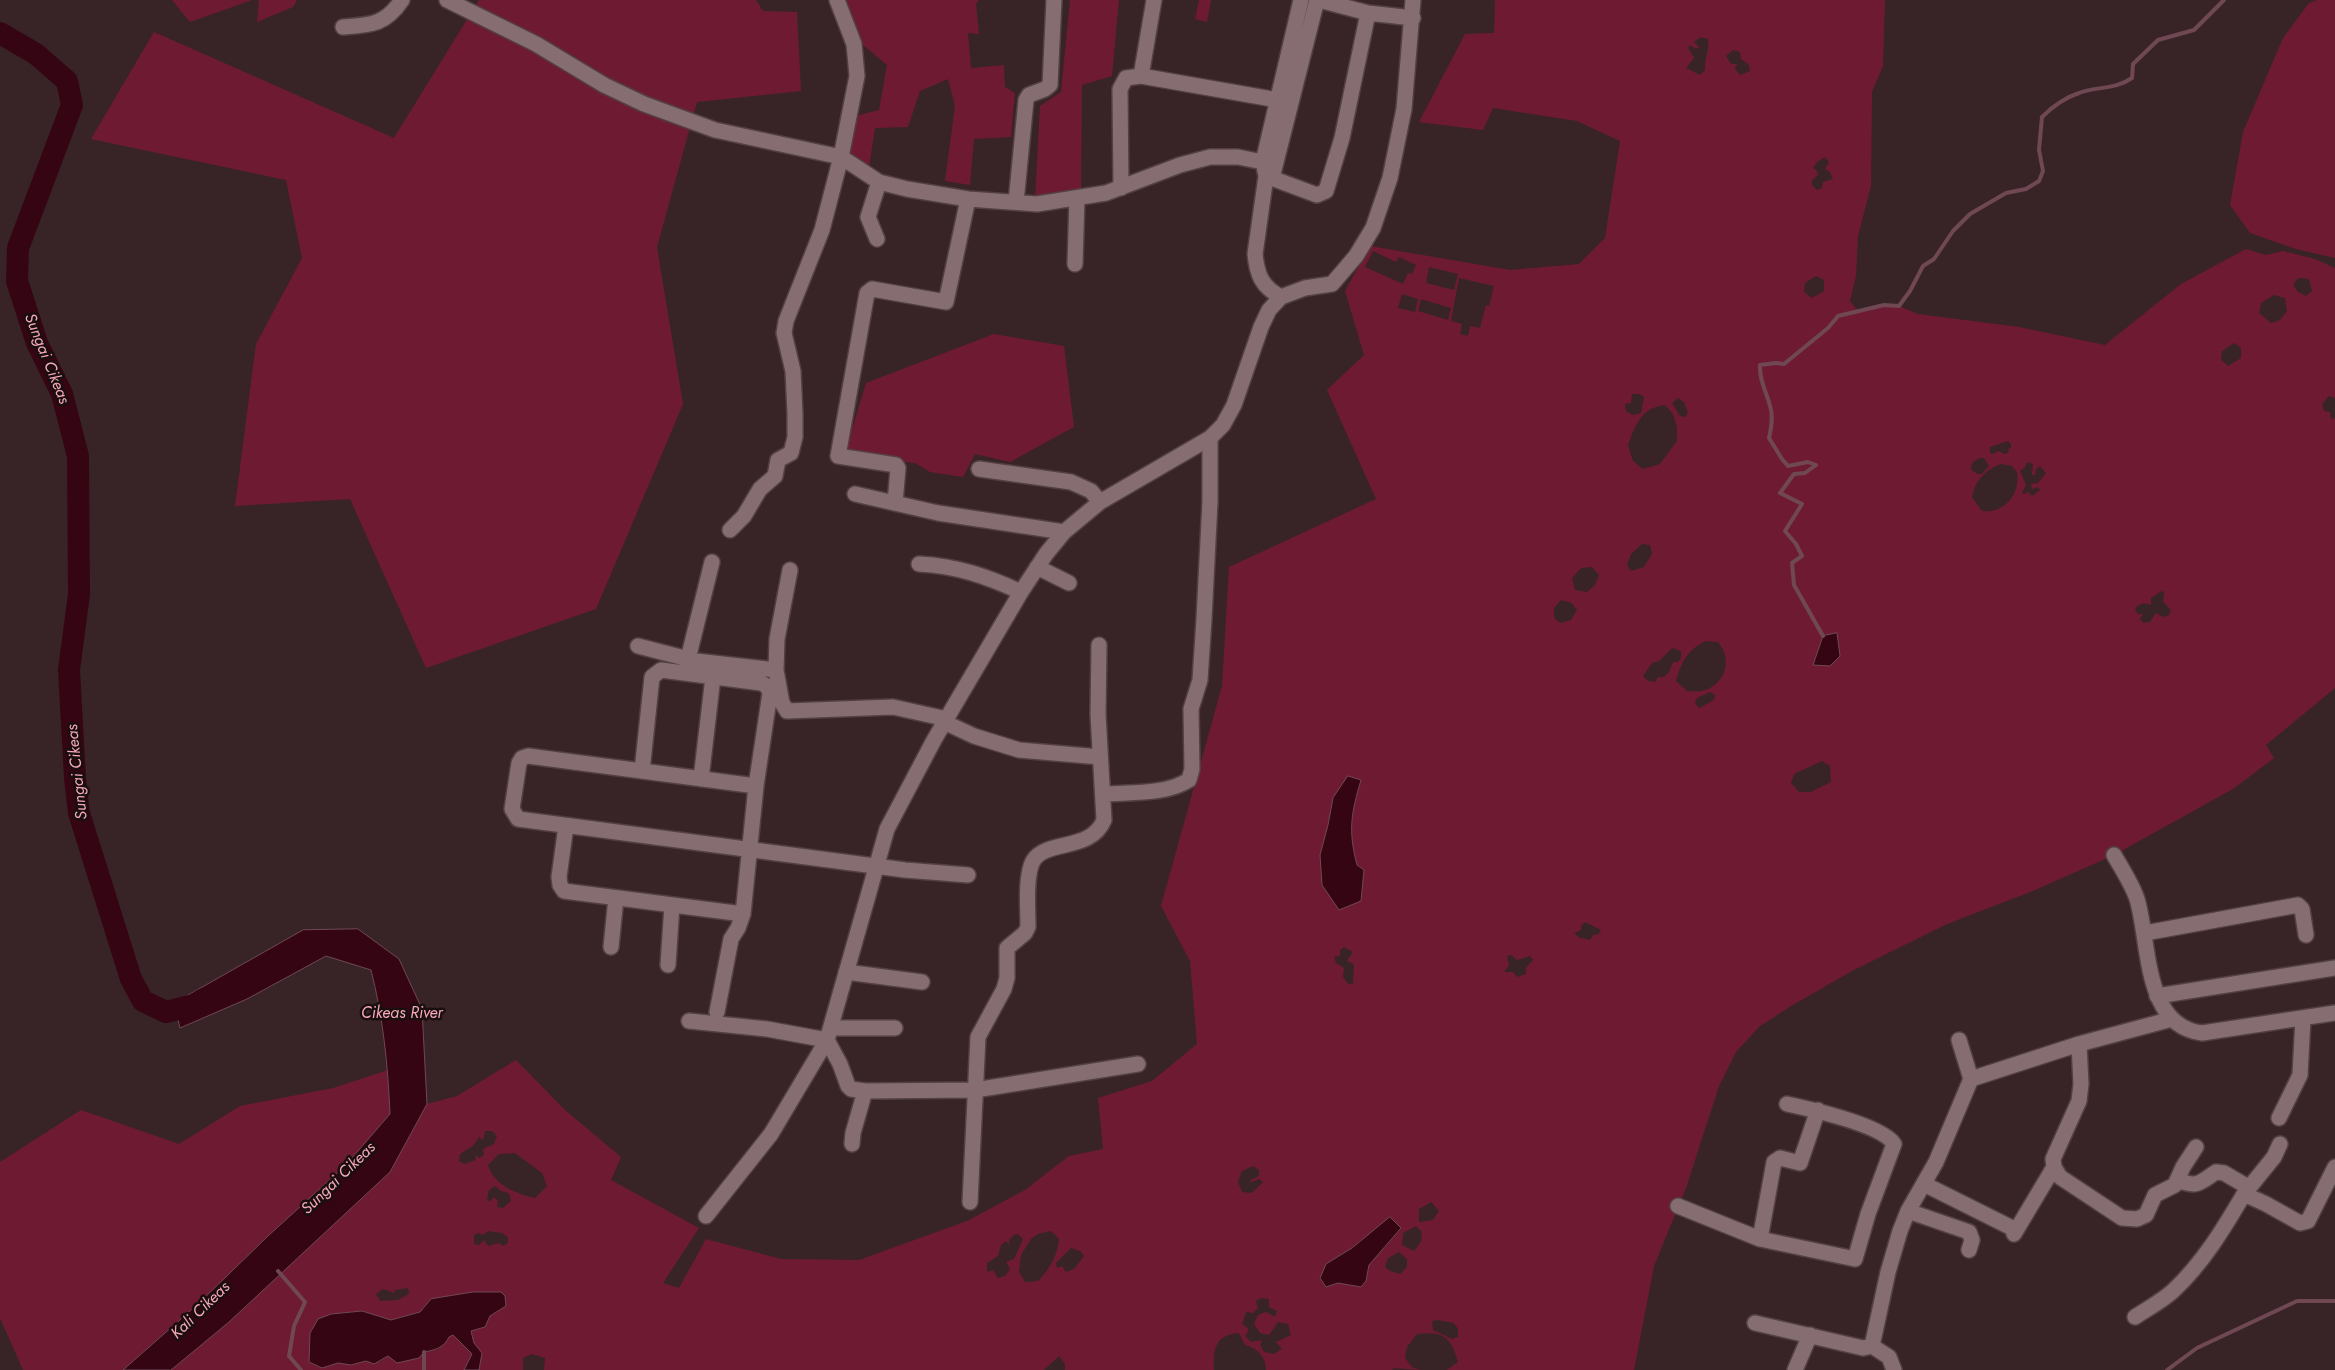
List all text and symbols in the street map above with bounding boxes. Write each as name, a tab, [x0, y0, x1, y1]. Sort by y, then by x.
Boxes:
water label: Sungai Cikeas	[19, 311, 73, 407]
water label: Sungai Cikeas	[63, 723, 93, 821]
water label: Cikeas River	[361, 1004, 443, 1024]
water label: Sungai Cikeas	[298, 1139, 380, 1219]
water label: Kali Cikeas	[168, 1278, 234, 1344]

